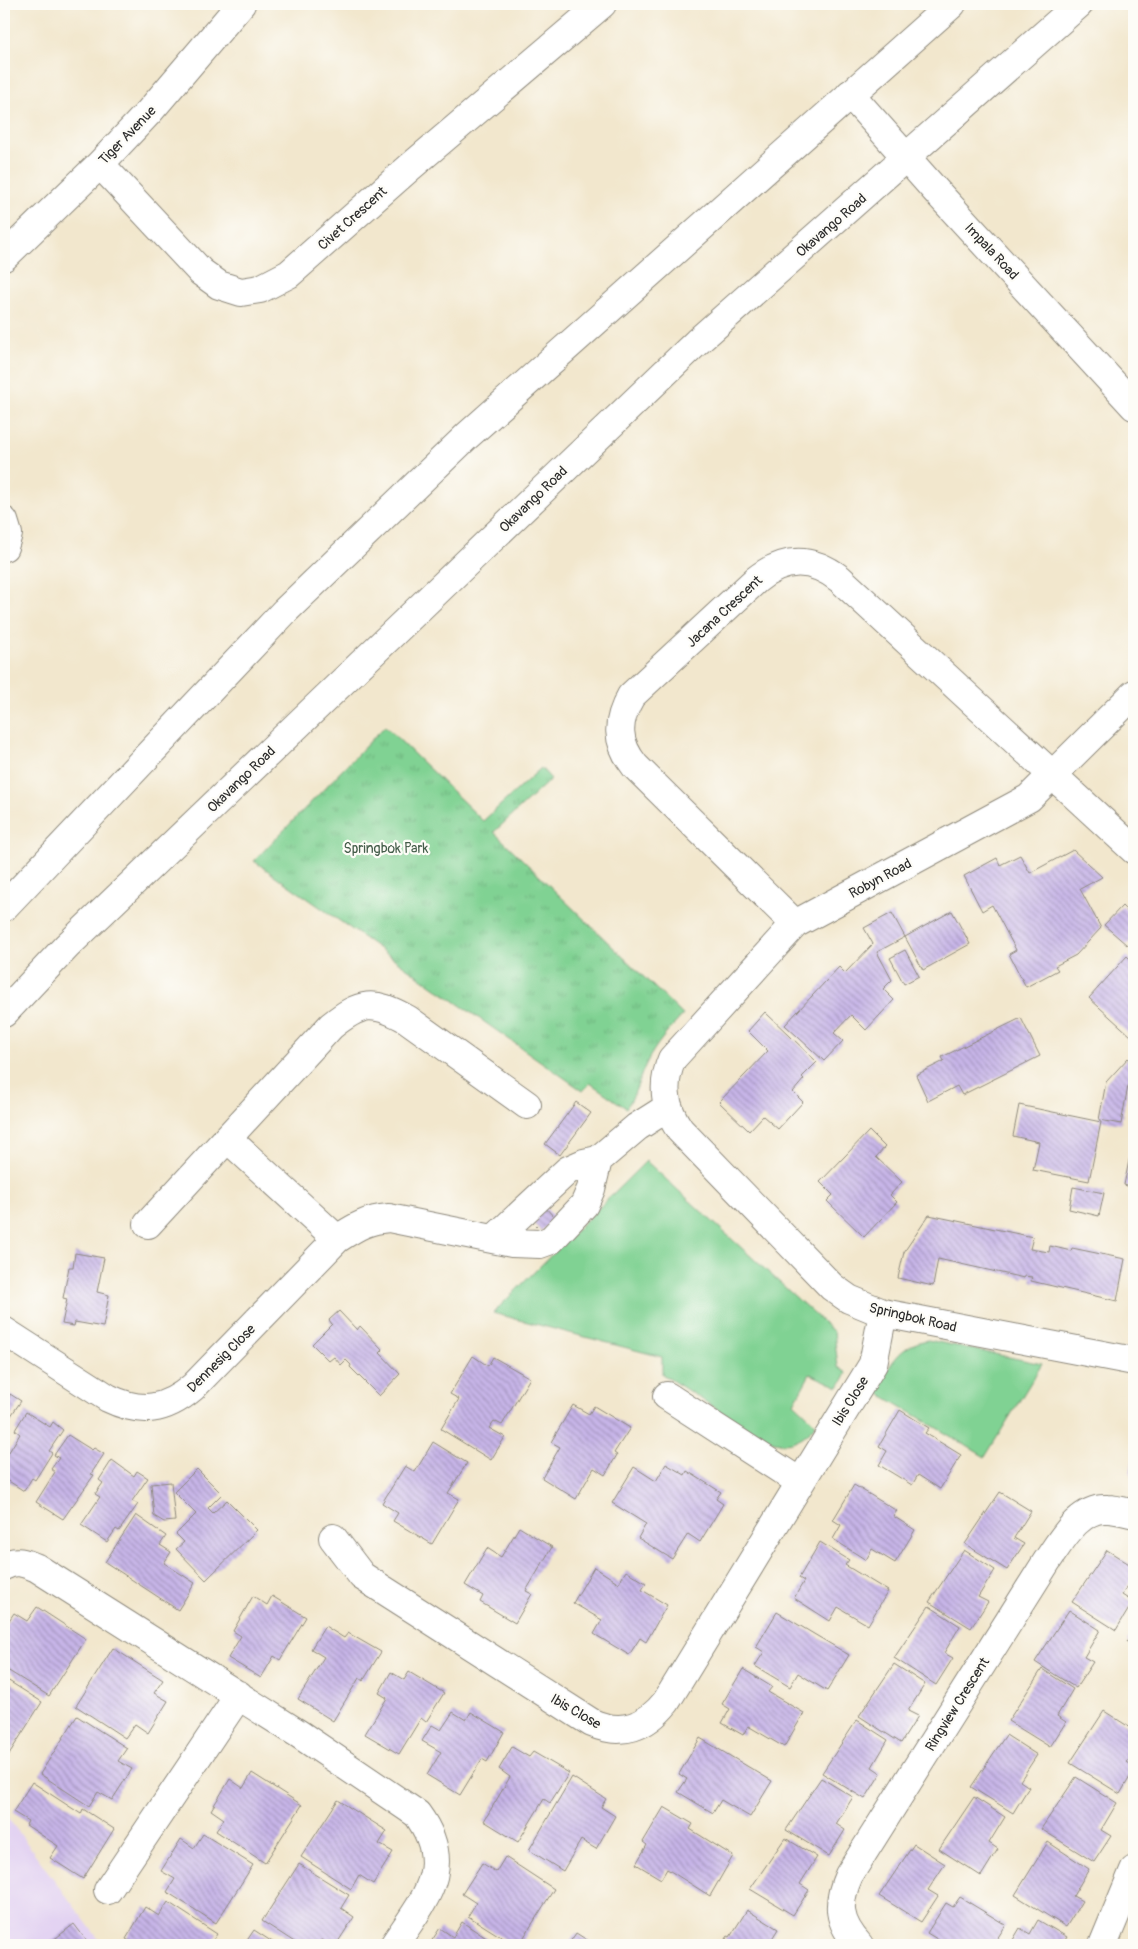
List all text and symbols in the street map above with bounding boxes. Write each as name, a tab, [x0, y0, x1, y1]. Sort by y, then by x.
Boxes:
street label: Tiger Avenue	[95, 102, 160, 168]
street label: Civet Crescent	[314, 183, 391, 254]
street label: Okavango Road	[792, 190, 870, 261]
street label: Impala Road	[961, 219, 1022, 283]
street label: Okavango Road	[496, 463, 571, 536]
street label: Jacana Crescent	[683, 572, 766, 651]
street label: Okavango Road	[204, 743, 279, 816]
park label: Springbok Park	[344, 840, 429, 857]
street label: Robyn Road	[846, 855, 915, 902]
street label: Springbok Road	[867, 1299, 958, 1336]
street label: Dennesig Close	[184, 1321, 259, 1396]
street label: Ibis Close	[829, 1373, 872, 1429]
street label: Ringview Crescent	[922, 1654, 993, 1754]
street label: Ibis Close	[548, 1690, 604, 1733]

